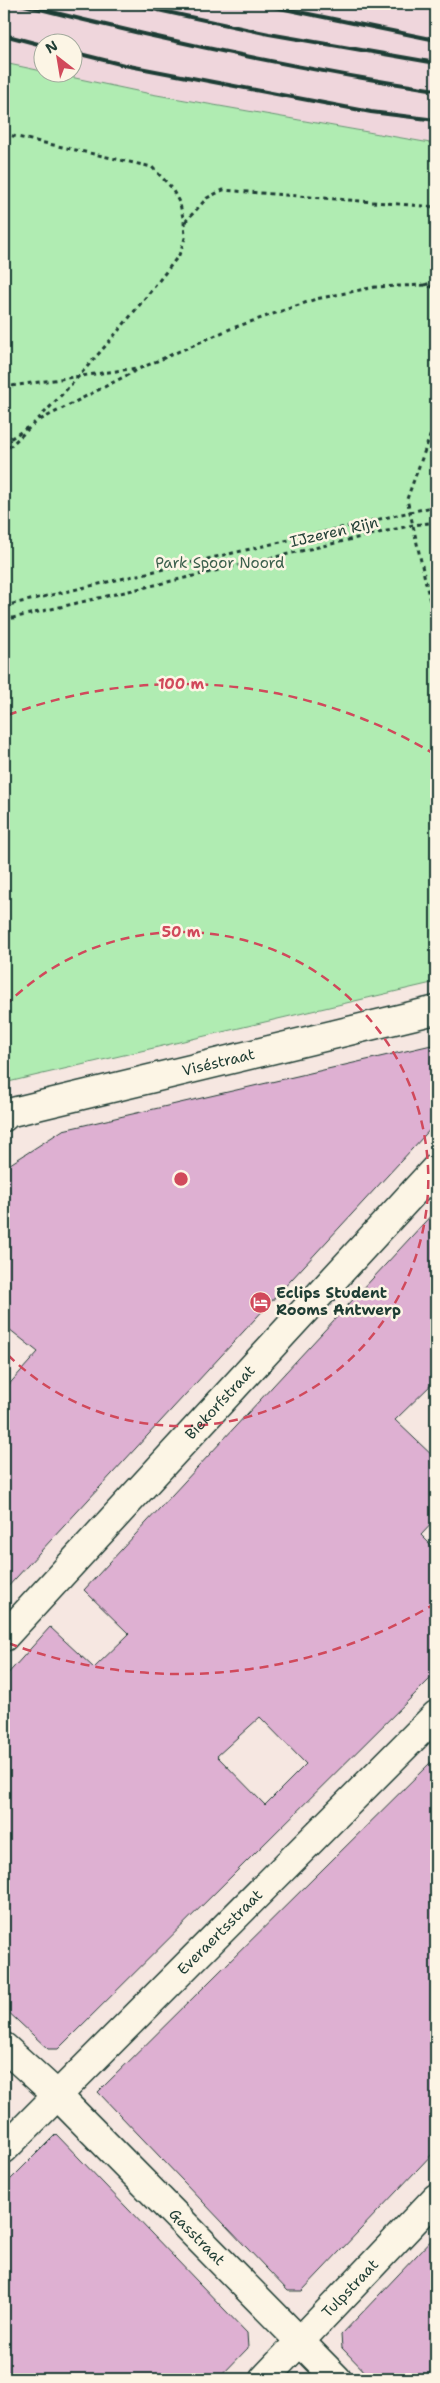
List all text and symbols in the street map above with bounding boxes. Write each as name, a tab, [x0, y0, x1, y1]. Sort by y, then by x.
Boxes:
north arrow	[32, 32, 82, 82]
text: N	[42, 36, 61, 57]
street label: IJzeren Rijn	[288, 512, 380, 552]
park label: Park Spoor Noord	[155, 553, 285, 573]
text: 100 m	[158, 674, 204, 694]
text: 50 m	[162, 922, 201, 942]
street label: Viséstraat	[180, 1044, 257, 1081]
centre of rings	[172, 1170, 190, 1188]
place label: Eclips Student Rooms Antwerp	[276, 1283, 401, 1320]
hotel icon: Eclips Student Rooms Antwerp	[248, 1290, 272, 1314]
street label: Biekorfstraat	[181, 1361, 259, 1444]
street label: Everaertsstraat	[173, 1885, 267, 1979]
street label: Gasstraat	[165, 2204, 230, 2270]
street label: Tulpstraat	[317, 2255, 383, 2322]

